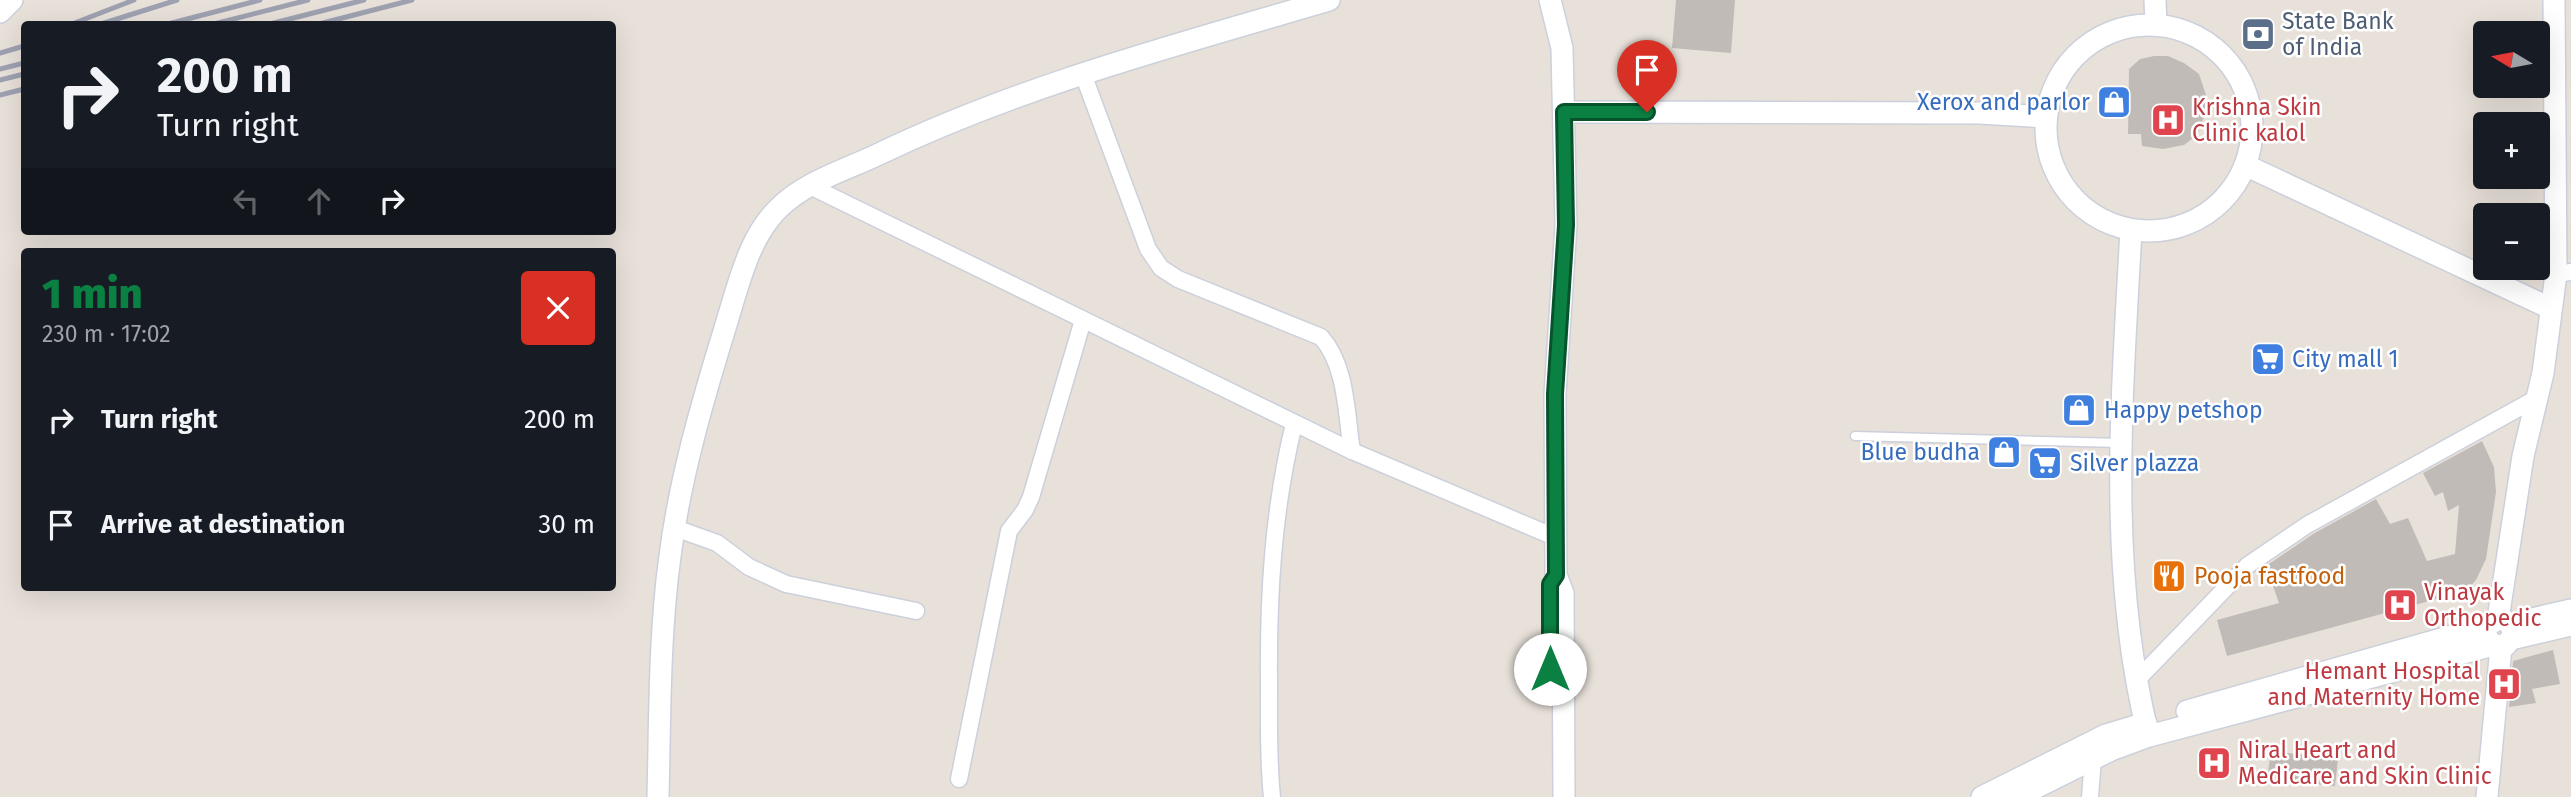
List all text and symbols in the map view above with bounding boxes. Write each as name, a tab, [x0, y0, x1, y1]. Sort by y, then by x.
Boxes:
place label: State Bank of India	[2282, 7, 2394, 61]
bank icon: State Bank of India	[2239, 15, 2277, 53]
north arrow	[2473, 21, 2550, 98]
map controls	[2473, 21, 2550, 280]
pin	[1617, 40, 1677, 112]
text: 200 m	[157, 46, 293, 105]
icon: right	[42, 49, 133, 140]
icon: arrive	[1628, 51, 1666, 89]
shop icon: Xerox and parlor	[2095, 83, 2133, 121]
place label: Xerox and parlor	[1917, 88, 2090, 116]
place label: Krishna Skin Clinic kalol	[2192, 93, 2322, 147]
hospital icon: Krishna Skin Clinic kalol	[2149, 101, 2187, 139]
text: Turn right	[157, 106, 299, 144]
button: +	[2473, 112, 2550, 189]
icon: left	[227, 182, 265, 220]
icon: ahead	[300, 182, 338, 220]
icon: right	[373, 182, 411, 220]
button: −	[2473, 203, 2550, 280]
text: 1 min	[42, 269, 143, 319]
button: close	[521, 271, 595, 345]
text: 230 m · 17:02	[42, 320, 171, 348]
supermarket icon: City mall 1	[2249, 340, 2287, 378]
place label: City mall 1	[2292, 345, 2399, 373]
shop icon: Happy petshop	[2060, 391, 2098, 429]
place label: Happy petshop	[2104, 396, 2263, 424]
icon: right	[42, 401, 80, 439]
text: Turn right	[101, 404, 218, 435]
text: 200 m	[524, 404, 595, 435]
shop icon: Blue budha	[1985, 433, 2023, 471]
place label: Blue budha	[1860, 438, 1980, 466]
supermarket icon: Silver plazza	[2026, 444, 2064, 482]
place label: Silver plazza	[2070, 449, 2199, 477]
icon: arrive	[42, 506, 80, 544]
text: Arrive at destination	[101, 509, 345, 540]
text: 30 m	[538, 509, 595, 540]
restaurant icon: Pooja fastfood	[2150, 557, 2188, 595]
place label: Pooja fastfood	[2194, 562, 2345, 590]
place label: Vinayak Orthopedic	[2424, 578, 2541, 632]
hospital icon: Vinayak Orthopedic	[2381, 586, 2419, 624]
position arrow	[1513, 632, 1587, 706]
place label: Hemant Hospital and Maternity Home	[2268, 657, 2480, 711]
hospital icon: Hemant Hospital and Maternity Home	[2485, 665, 2523, 703]
place label: Niral Heart and Medicare and Skin Clinic	[2238, 736, 2492, 790]
hospital icon: Niral Heart and Medicare and Skin Clinic	[2195, 744, 2233, 782]

